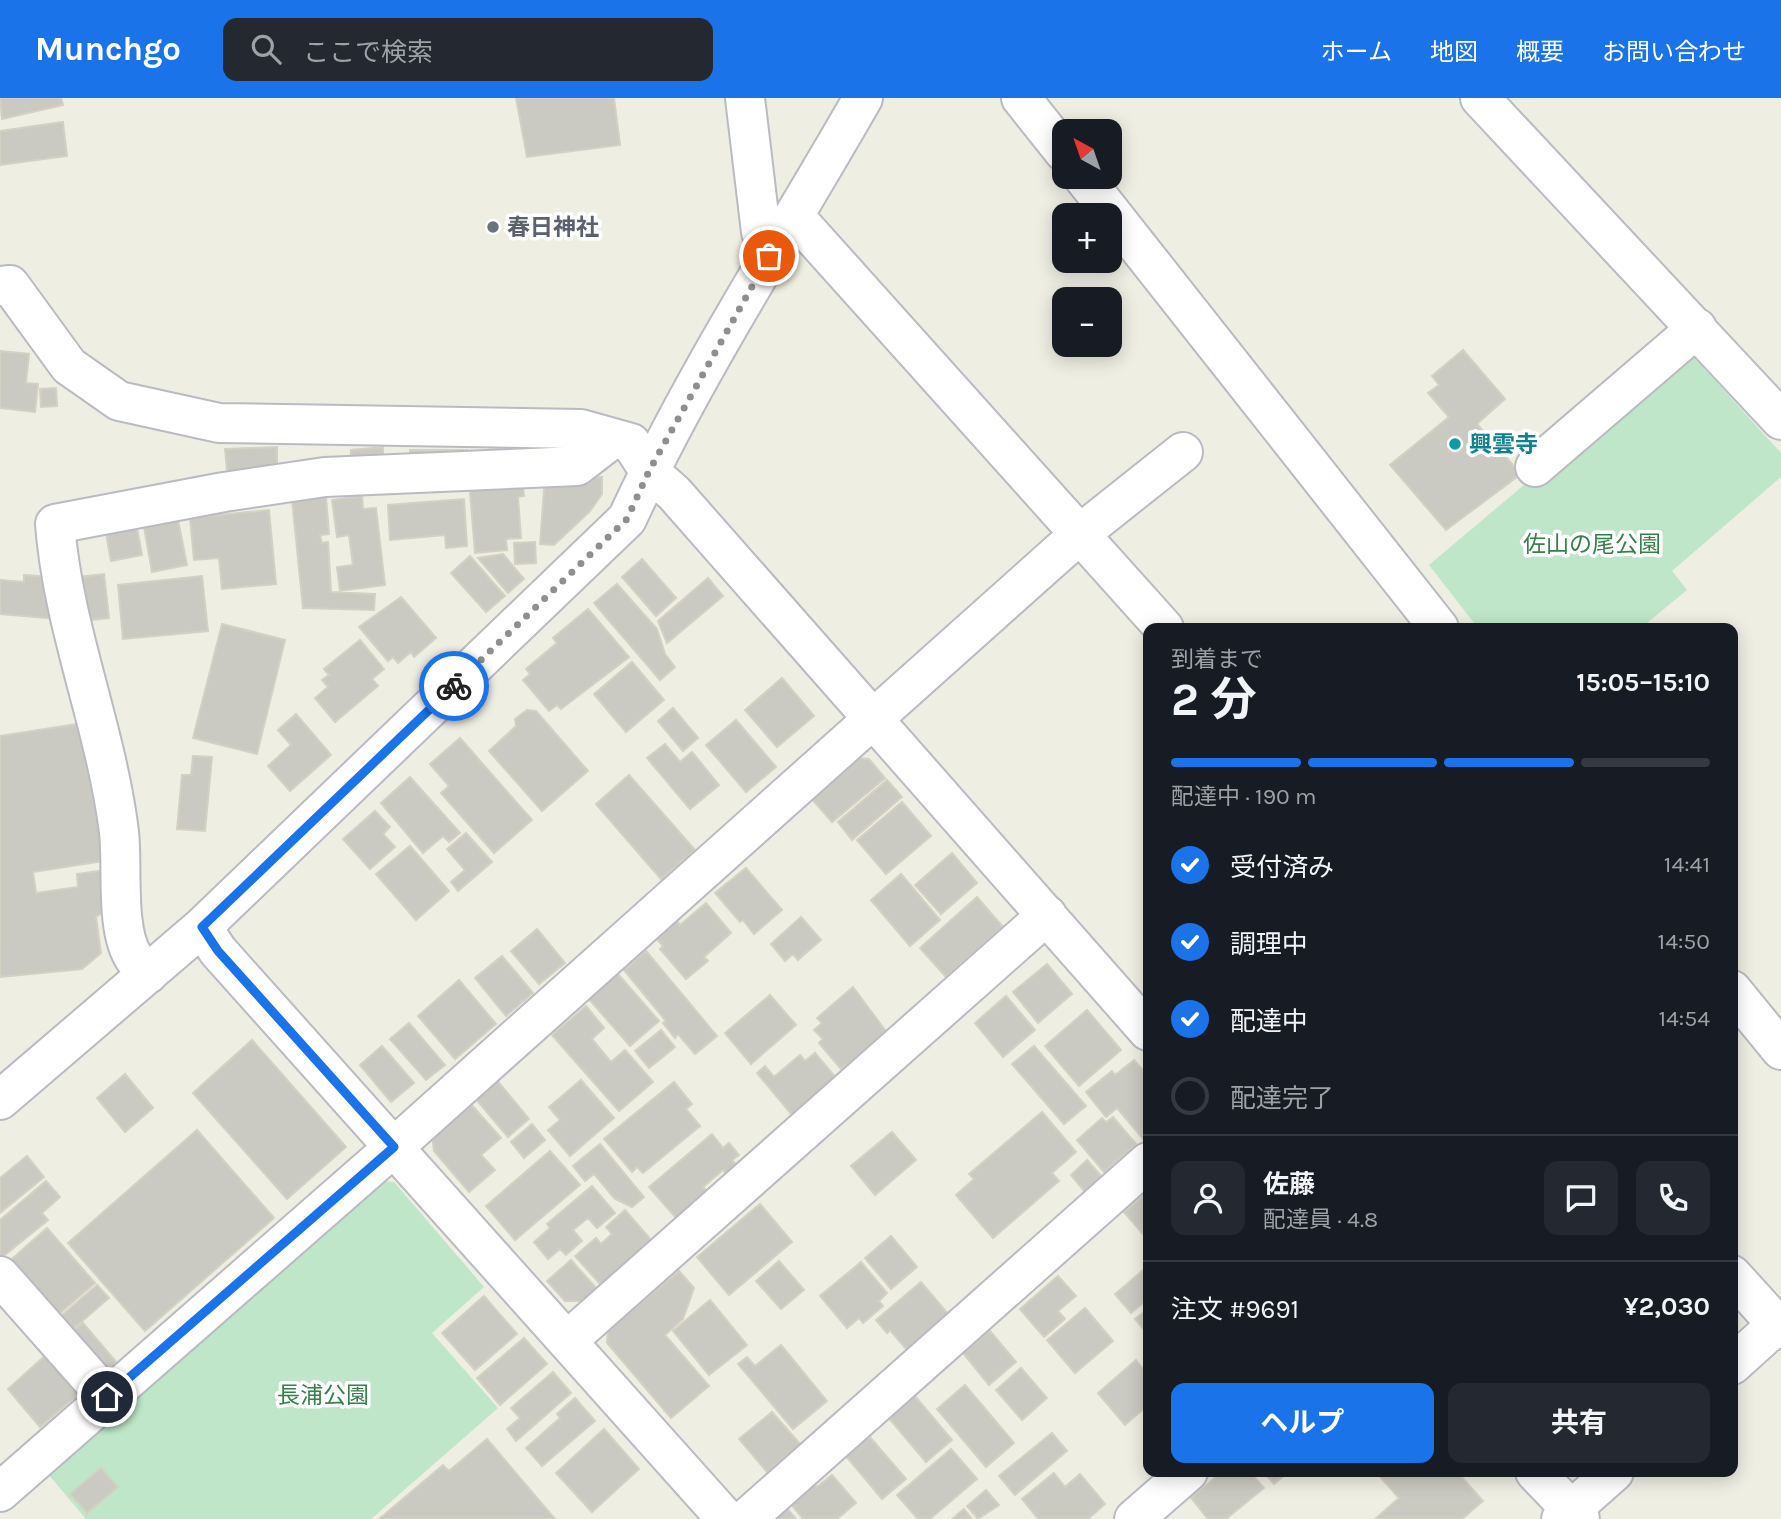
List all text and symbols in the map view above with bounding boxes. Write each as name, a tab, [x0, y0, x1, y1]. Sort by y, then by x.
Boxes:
search box	[223, 18, 713, 81]
text: Munchgo	[35, 30, 181, 68]
icon: search	[247, 30, 285, 68]
text: ここで検索	[303, 37, 433, 68]
text: ホーム	[1321, 38, 1392, 66]
text: 地図	[1430, 38, 1478, 66]
text: 概要	[1516, 38, 1564, 66]
text: お問い合わせ	[1602, 38, 1746, 66]
north arrow	[1052, 119, 1122, 189]
map controls	[1052, 119, 1122, 357]
button: +	[1052, 203, 1122, 273]
place label: 春日神社	[507, 214, 599, 241]
marker: 春日神社	[485, 219, 501, 235]
pin	[739, 226, 799, 286]
icon: bag	[750, 237, 788, 275]
button: −	[1052, 287, 1122, 357]
place label: 興雲寺	[1469, 431, 1538, 458]
marker: 興雲寺	[1447, 436, 1463, 452]
park label: 佐山の尾公園	[1523, 531, 1661, 558]
text: 到着まで	[1171, 646, 1263, 673]
courier	[419, 651, 489, 721]
icon: bike	[435, 667, 473, 705]
text: 15:05–15:10	[1576, 667, 1710, 698]
text: 2 分	[1171, 673, 1256, 727]
text: 配達中 · 190 m	[1171, 783, 1317, 810]
icon: check	[1171, 846, 1209, 884]
text: 14:41	[1664, 851, 1710, 878]
text: 受付済み	[1230, 852, 1334, 883]
icon: check	[1171, 923, 1209, 961]
text: 14:50	[1658, 928, 1710, 955]
text: 調理中	[1230, 929, 1308, 960]
icon: check	[1171, 1000, 1209, 1038]
text: 14:54	[1658, 1005, 1710, 1032]
text: 配達中	[1230, 1006, 1308, 1037]
text: 配達完了	[1230, 1083, 1334, 1114]
button: person	[1171, 1161, 1245, 1235]
button: chat	[1544, 1161, 1618, 1235]
button: phone	[1636, 1161, 1710, 1235]
text: 佐藤	[1263, 1169, 1315, 1200]
text: 配達員 · 4.8	[1263, 1206, 1378, 1233]
text: ¥2,030	[1623, 1291, 1710, 1322]
text: 注文 #9691	[1171, 1294, 1299, 1325]
pin	[77, 1367, 137, 1427]
icon: home	[88, 1378, 126, 1416]
park label: 長浦公園	[277, 1382, 369, 1409]
button: ヘルプ	[1171, 1383, 1434, 1463]
button: 共有	[1448, 1383, 1710, 1463]

